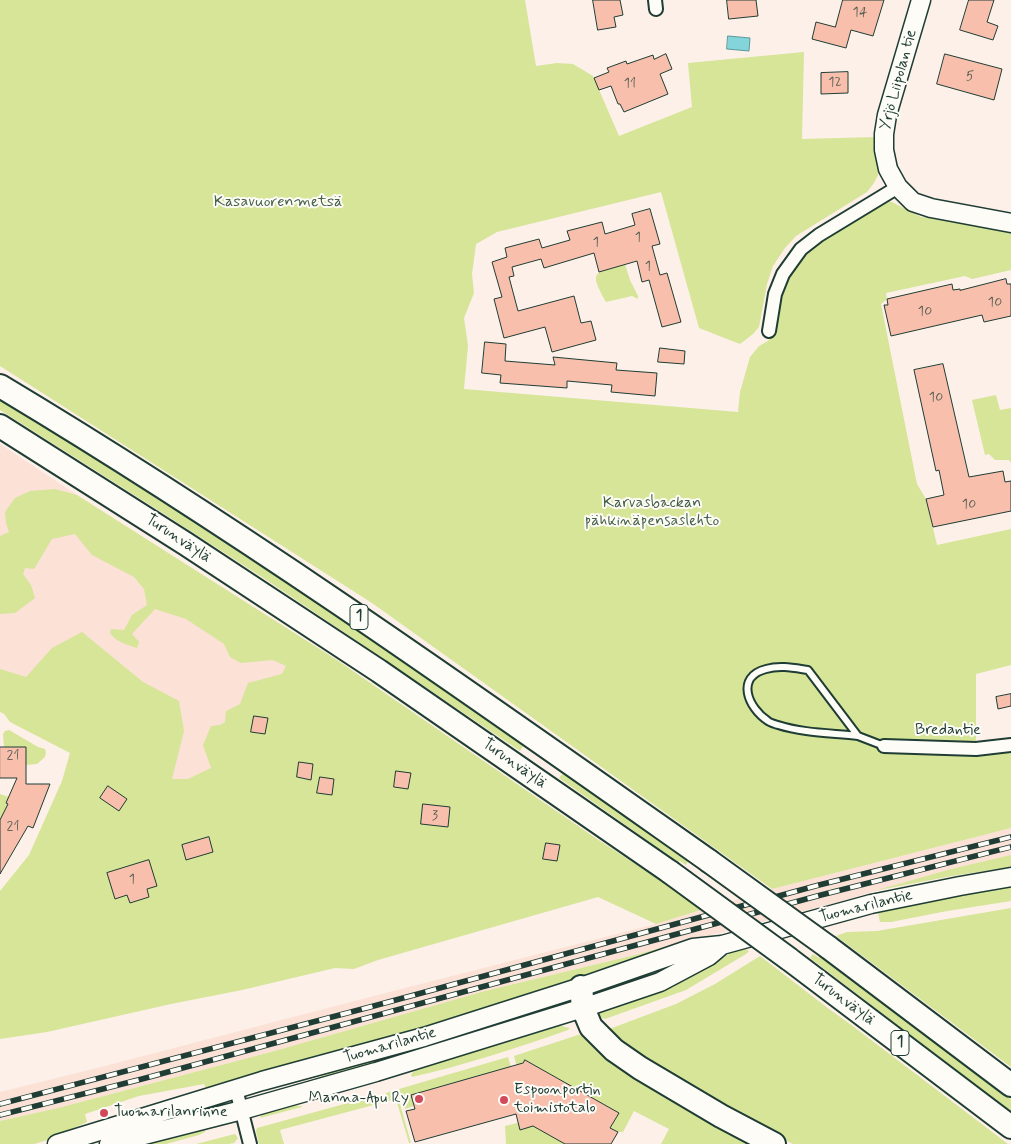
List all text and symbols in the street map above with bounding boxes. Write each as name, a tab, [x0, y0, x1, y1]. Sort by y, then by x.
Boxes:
house number: 14	[853, 5, 867, 21]
street label: Yrjö Liipolan tie	[876, 27, 922, 133]
house number: 5	[966, 69, 974, 85]
house number: 12	[828, 75, 842, 91]
house number: 11	[624, 76, 636, 92]
park label: Kasavuorenmetsä	[214, 193, 342, 213]
house number: 1	[635, 230, 641, 246]
house number: 1	[593, 235, 599, 251]
house number: 1	[645, 259, 651, 275]
house number: 10	[988, 295, 1002, 311]
house number: 10	[918, 304, 932, 320]
house number: 10	[929, 390, 943, 406]
park label: Karvasbackan pähkinäpensaslehto	[585, 494, 719, 532]
house number: 10	[962, 497, 976, 513]
street label: Turunväylä	[141, 511, 215, 567]
road number: 1	[350, 604, 368, 630]
street label: Bredantie	[915, 721, 981, 741]
street label: Turunväylä	[478, 735, 550, 793]
house number: 21	[7, 748, 19, 764]
house number: 3	[432, 808, 438, 824]
house number: 21	[7, 819, 19, 835]
house number: 1	[129, 872, 135, 888]
street label: Tuomarilantie	[817, 886, 915, 928]
street label: Turunväylä	[807, 970, 879, 1030]
street label: Tuomarilantie	[341, 1024, 439, 1068]
road number: 1	[891, 1030, 909, 1056]
place label: Espoonportin toimistotalo	[514, 1081, 601, 1119]
place label: Manna-Apu Ry	[309, 1089, 409, 1109]
marker: Manna-Apu Ry	[413, 1093, 425, 1105]
marker: Espoonportin toimistotalo	[498, 1094, 510, 1106]
place label: Tuomarilanrinne	[114, 1103, 228, 1123]
marker: Tuomarilanrinne	[98, 1107, 110, 1119]

